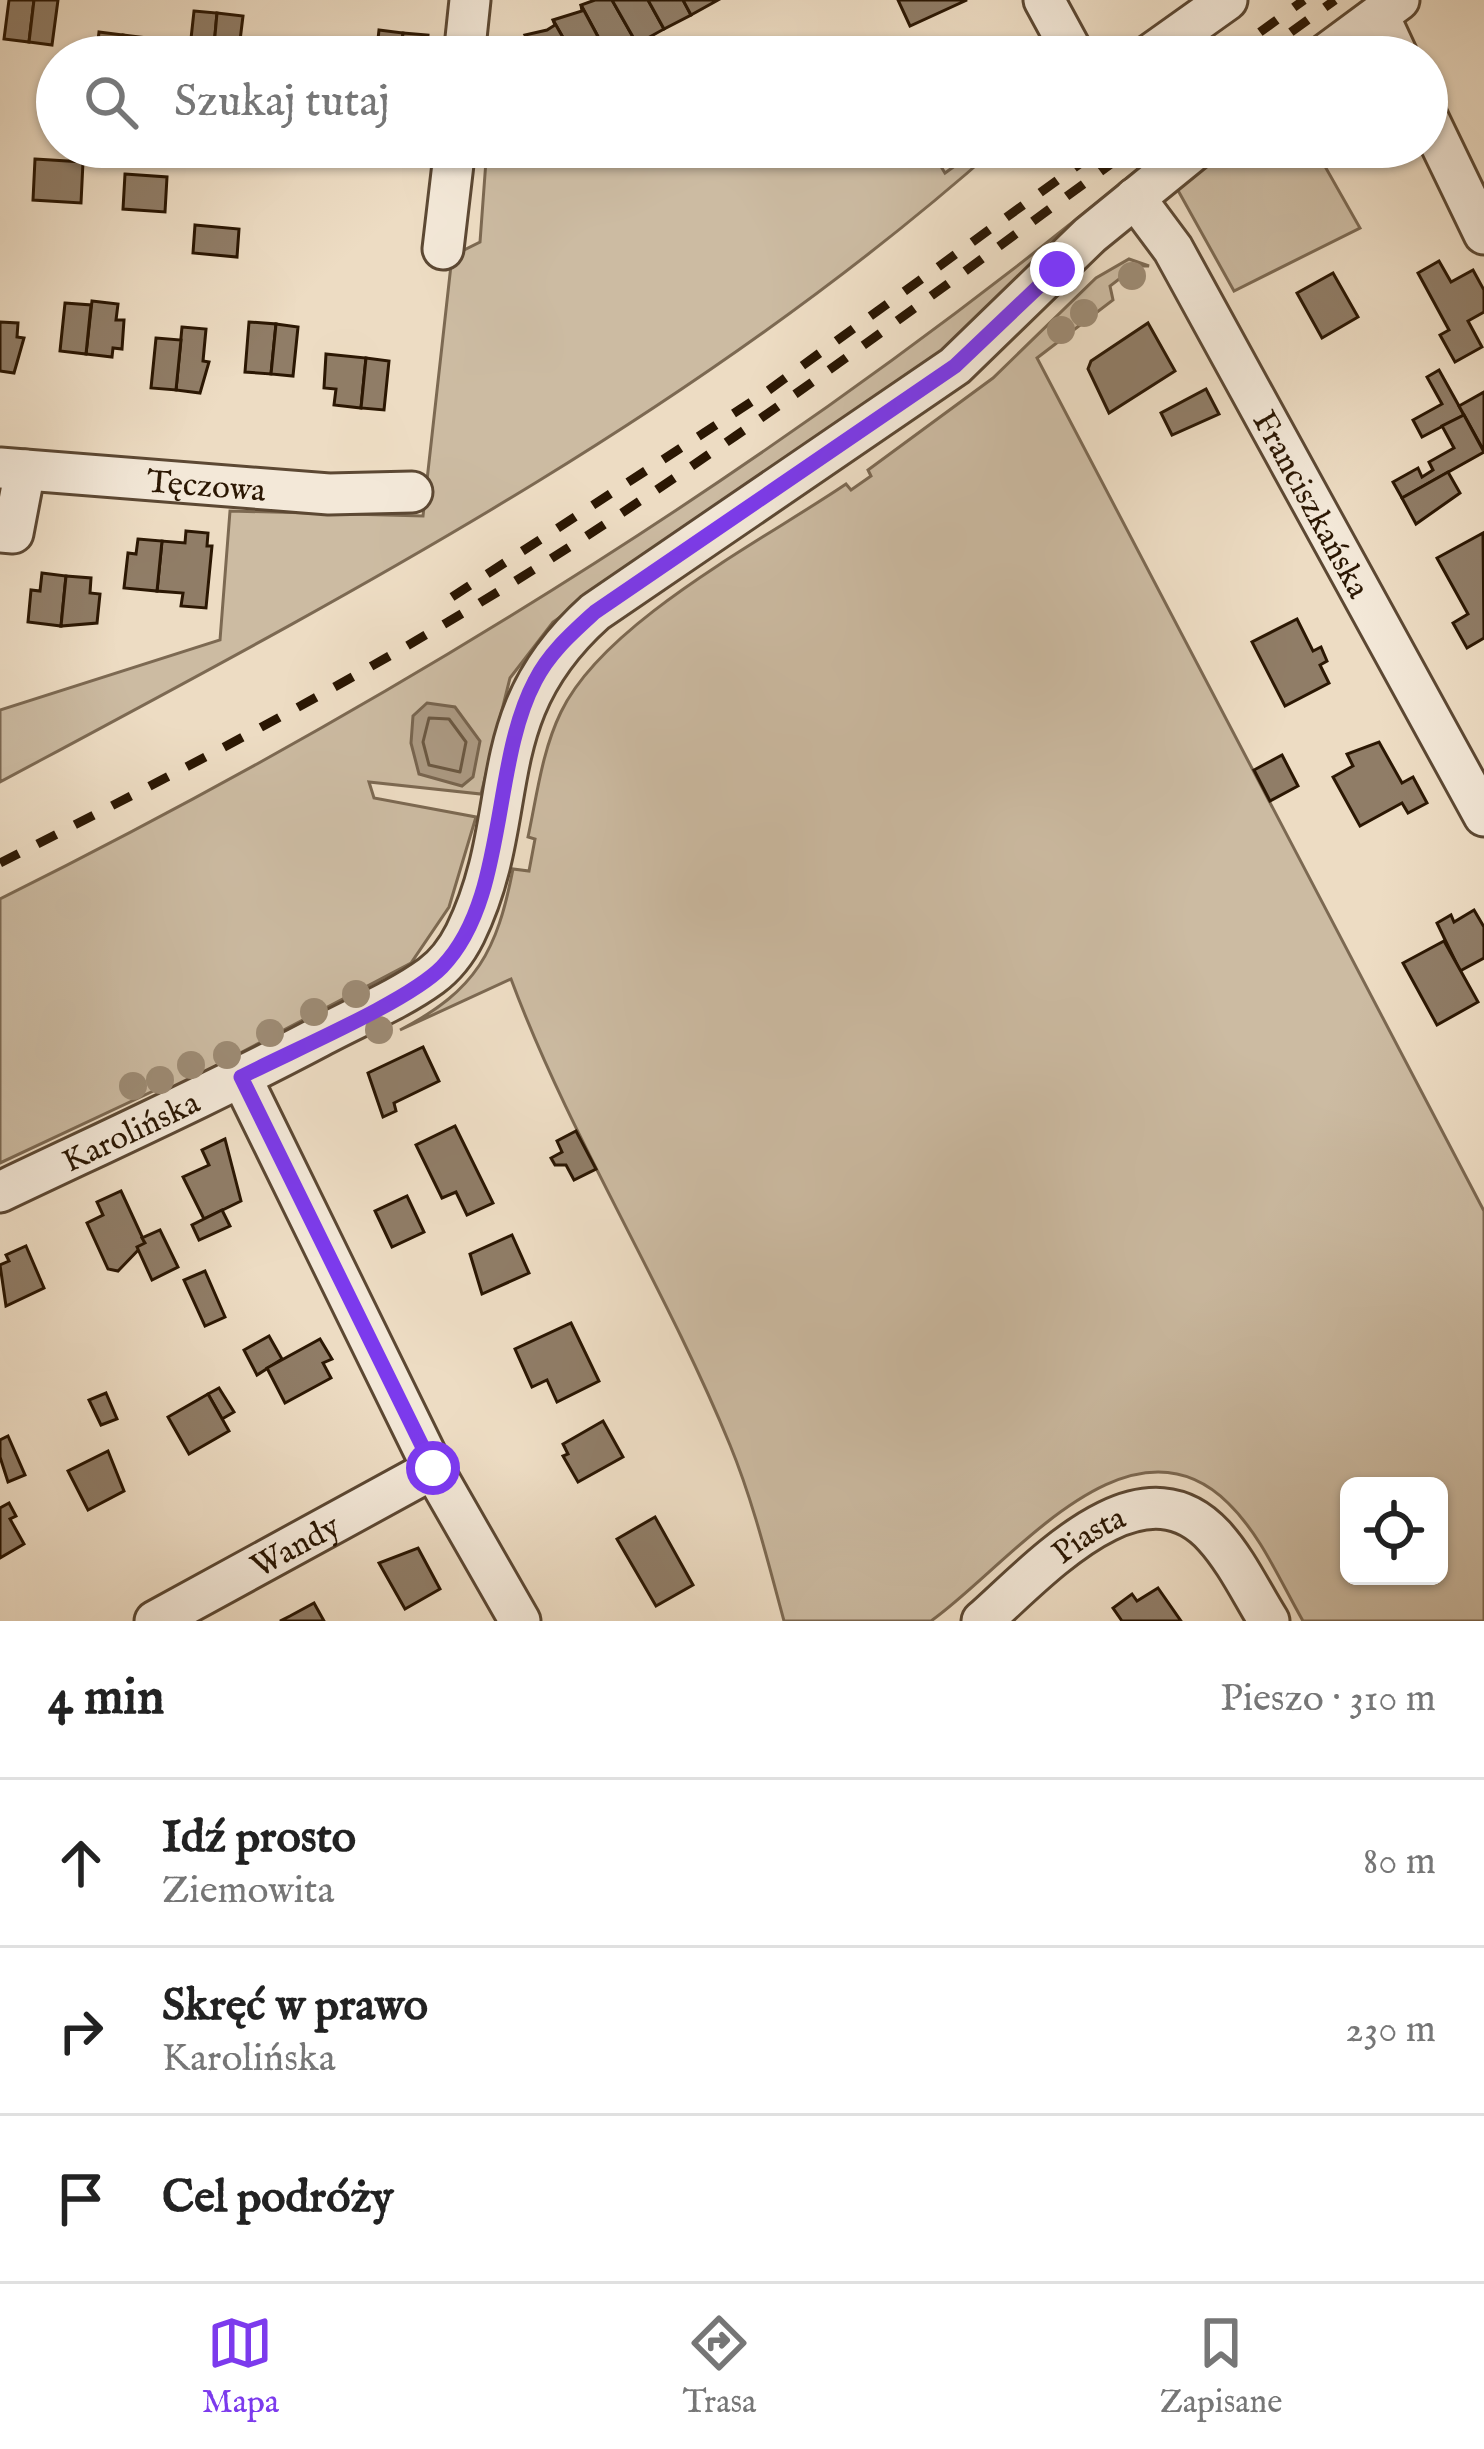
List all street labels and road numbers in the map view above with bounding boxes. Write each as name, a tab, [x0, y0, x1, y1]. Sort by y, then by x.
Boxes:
street label: Franciszkańska	[1242, 404, 1379, 607]
street label: Tęczowa	[145, 462, 268, 513]
street label: Karolińska	[56, 1082, 208, 1184]
street label: Piasta	[1044, 1497, 1133, 1574]
street label: Wandy	[244, 1506, 348, 1589]

